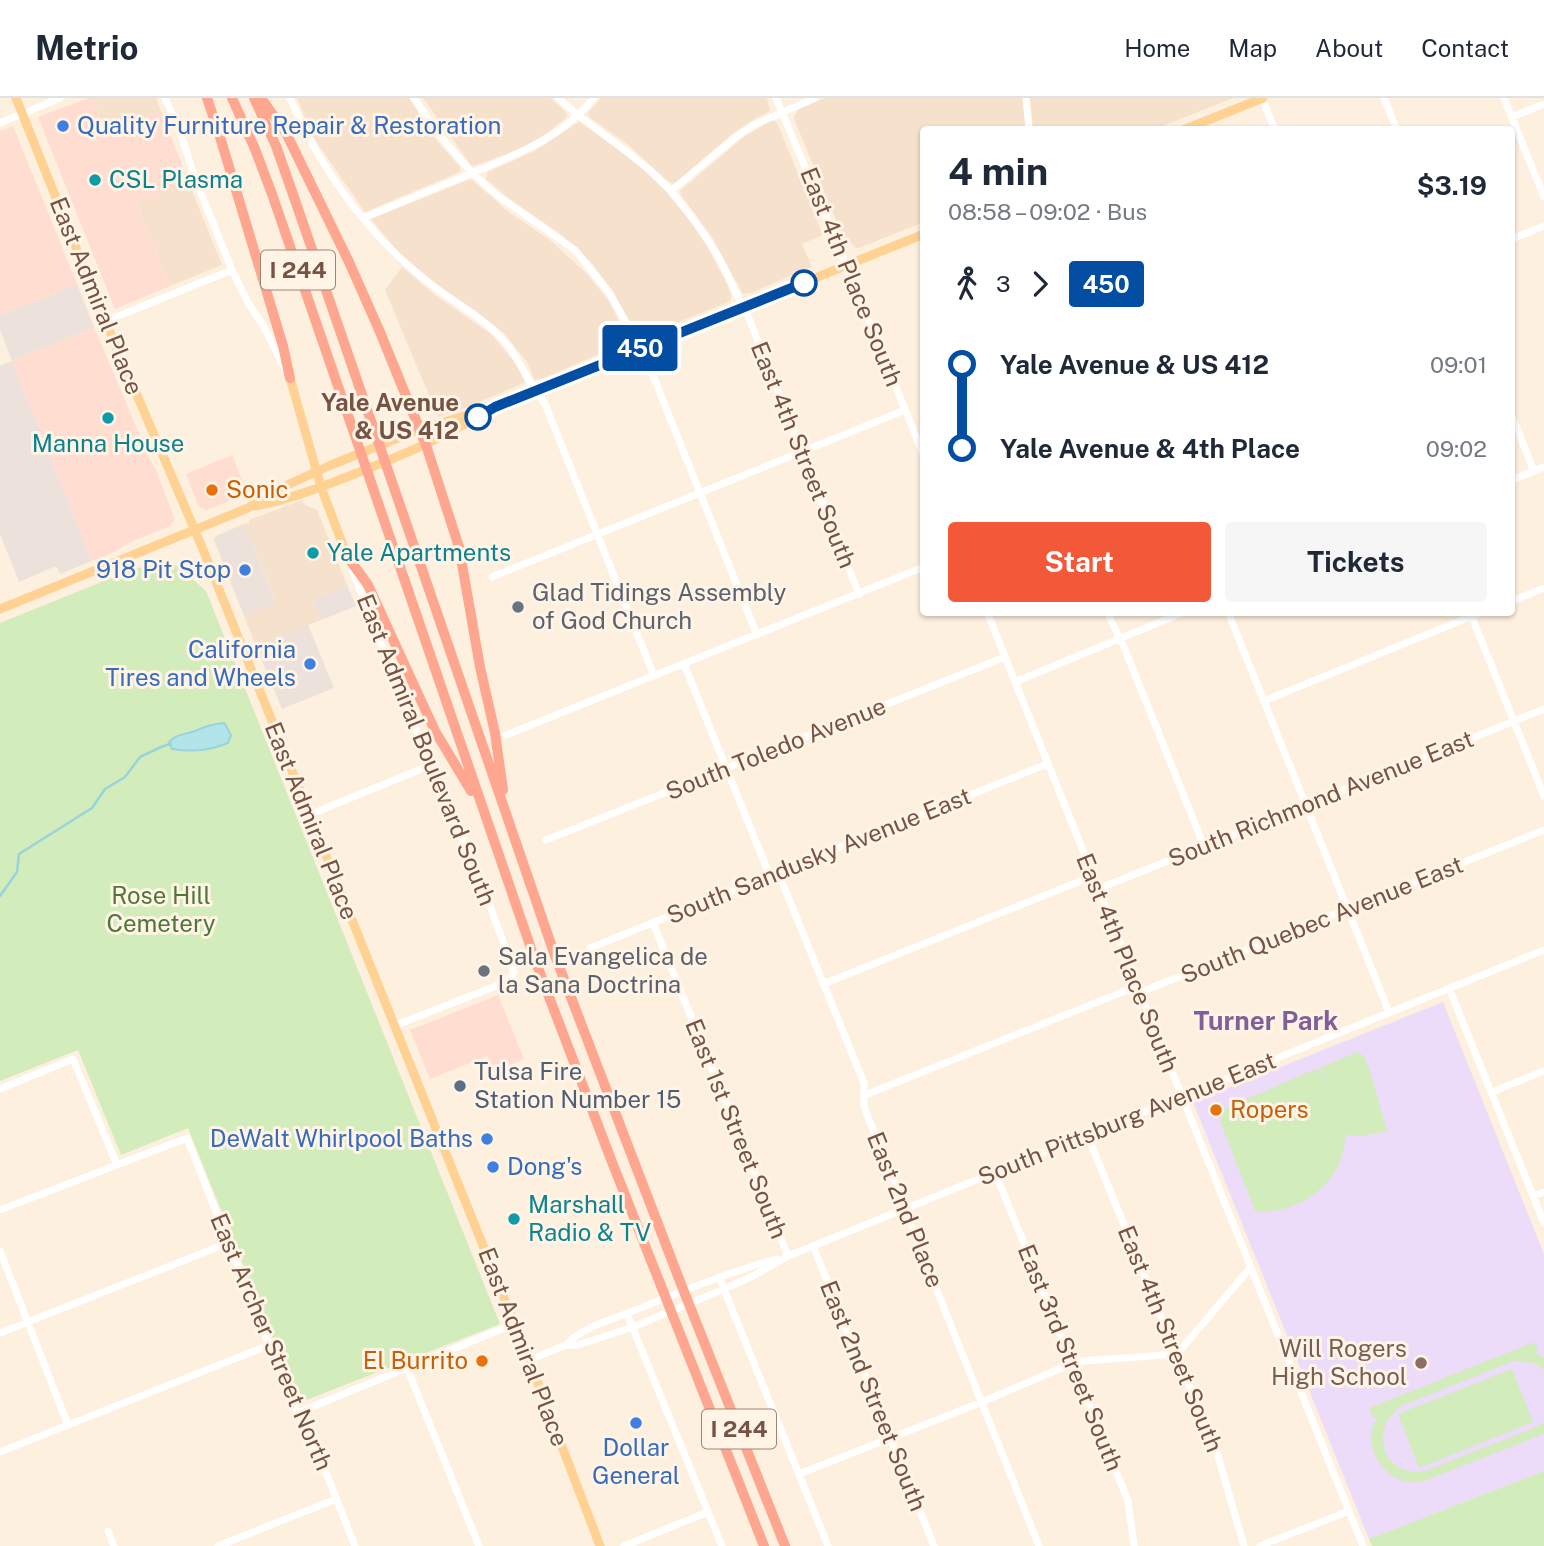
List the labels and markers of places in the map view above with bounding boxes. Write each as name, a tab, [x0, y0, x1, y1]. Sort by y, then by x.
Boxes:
place label: Quality Furniture Repair & Restoration	[77, 111, 501, 139]
marker: Quality Furniture Repair & Restoration	[55, 118, 71, 134]
place label: CSL Plasma	[109, 165, 243, 193]
marker: CSL Plasma	[87, 172, 103, 188]
unlabelled marker	[791, 270, 817, 296]
place label: Yale Avenue & US 412	[321, 388, 459, 444]
marker: Yale Avenue & US 412	[465, 404, 491, 430]
marker: Manna House	[100, 410, 116, 426]
place label: Manna House	[32, 429, 184, 457]
place label: Sonic	[226, 475, 288, 503]
marker: Sonic	[204, 482, 220, 498]
place label: Yale Apartments	[327, 538, 511, 566]
marker: Yale Apartments	[305, 545, 321, 561]
place label: 918 Pit Stop	[96, 555, 231, 583]
marker: 918 Pit Stop	[237, 562, 253, 578]
place label: Glad Tidings Assembly of God Church	[532, 578, 787, 634]
marker: Glad Tidings Assembly of God Church	[510, 599, 526, 615]
place label: California Tires and Wheels	[105, 635, 296, 691]
marker: California Tires and Wheels	[302, 656, 318, 672]
place label: Sala Evangelica de la Sana Doctrina	[498, 942, 708, 998]
marker: Sala Evangelica de la Sana Doctrina	[476, 963, 492, 979]
place label: Tulsa Fire Station Number 15	[474, 1057, 681, 1113]
marker: Tulsa Fire Station Number 15	[452, 1078, 468, 1094]
place label: Ropers	[1230, 1095, 1309, 1123]
marker: Ropers	[1208, 1102, 1224, 1118]
place label: DeWalt Whirlpool Baths	[210, 1124, 473, 1152]
marker: DeWalt Whirlpool Baths	[479, 1131, 495, 1147]
place label: Dong's	[507, 1152, 582, 1180]
marker: Dong's	[485, 1159, 501, 1175]
place label: Marshall Radio & TV	[528, 1190, 651, 1246]
marker: Marshall Radio & TV	[506, 1211, 522, 1227]
place label: Will Rogers High School	[1271, 1334, 1407, 1390]
place label: El Burrito	[363, 1346, 468, 1374]
marker: El Burrito	[474, 1353, 490, 1369]
marker: Will Rogers High School	[1413, 1355, 1429, 1371]
marker: Dollar General	[628, 1415, 644, 1431]
place label: Dollar General	[592, 1433, 680, 1489]

